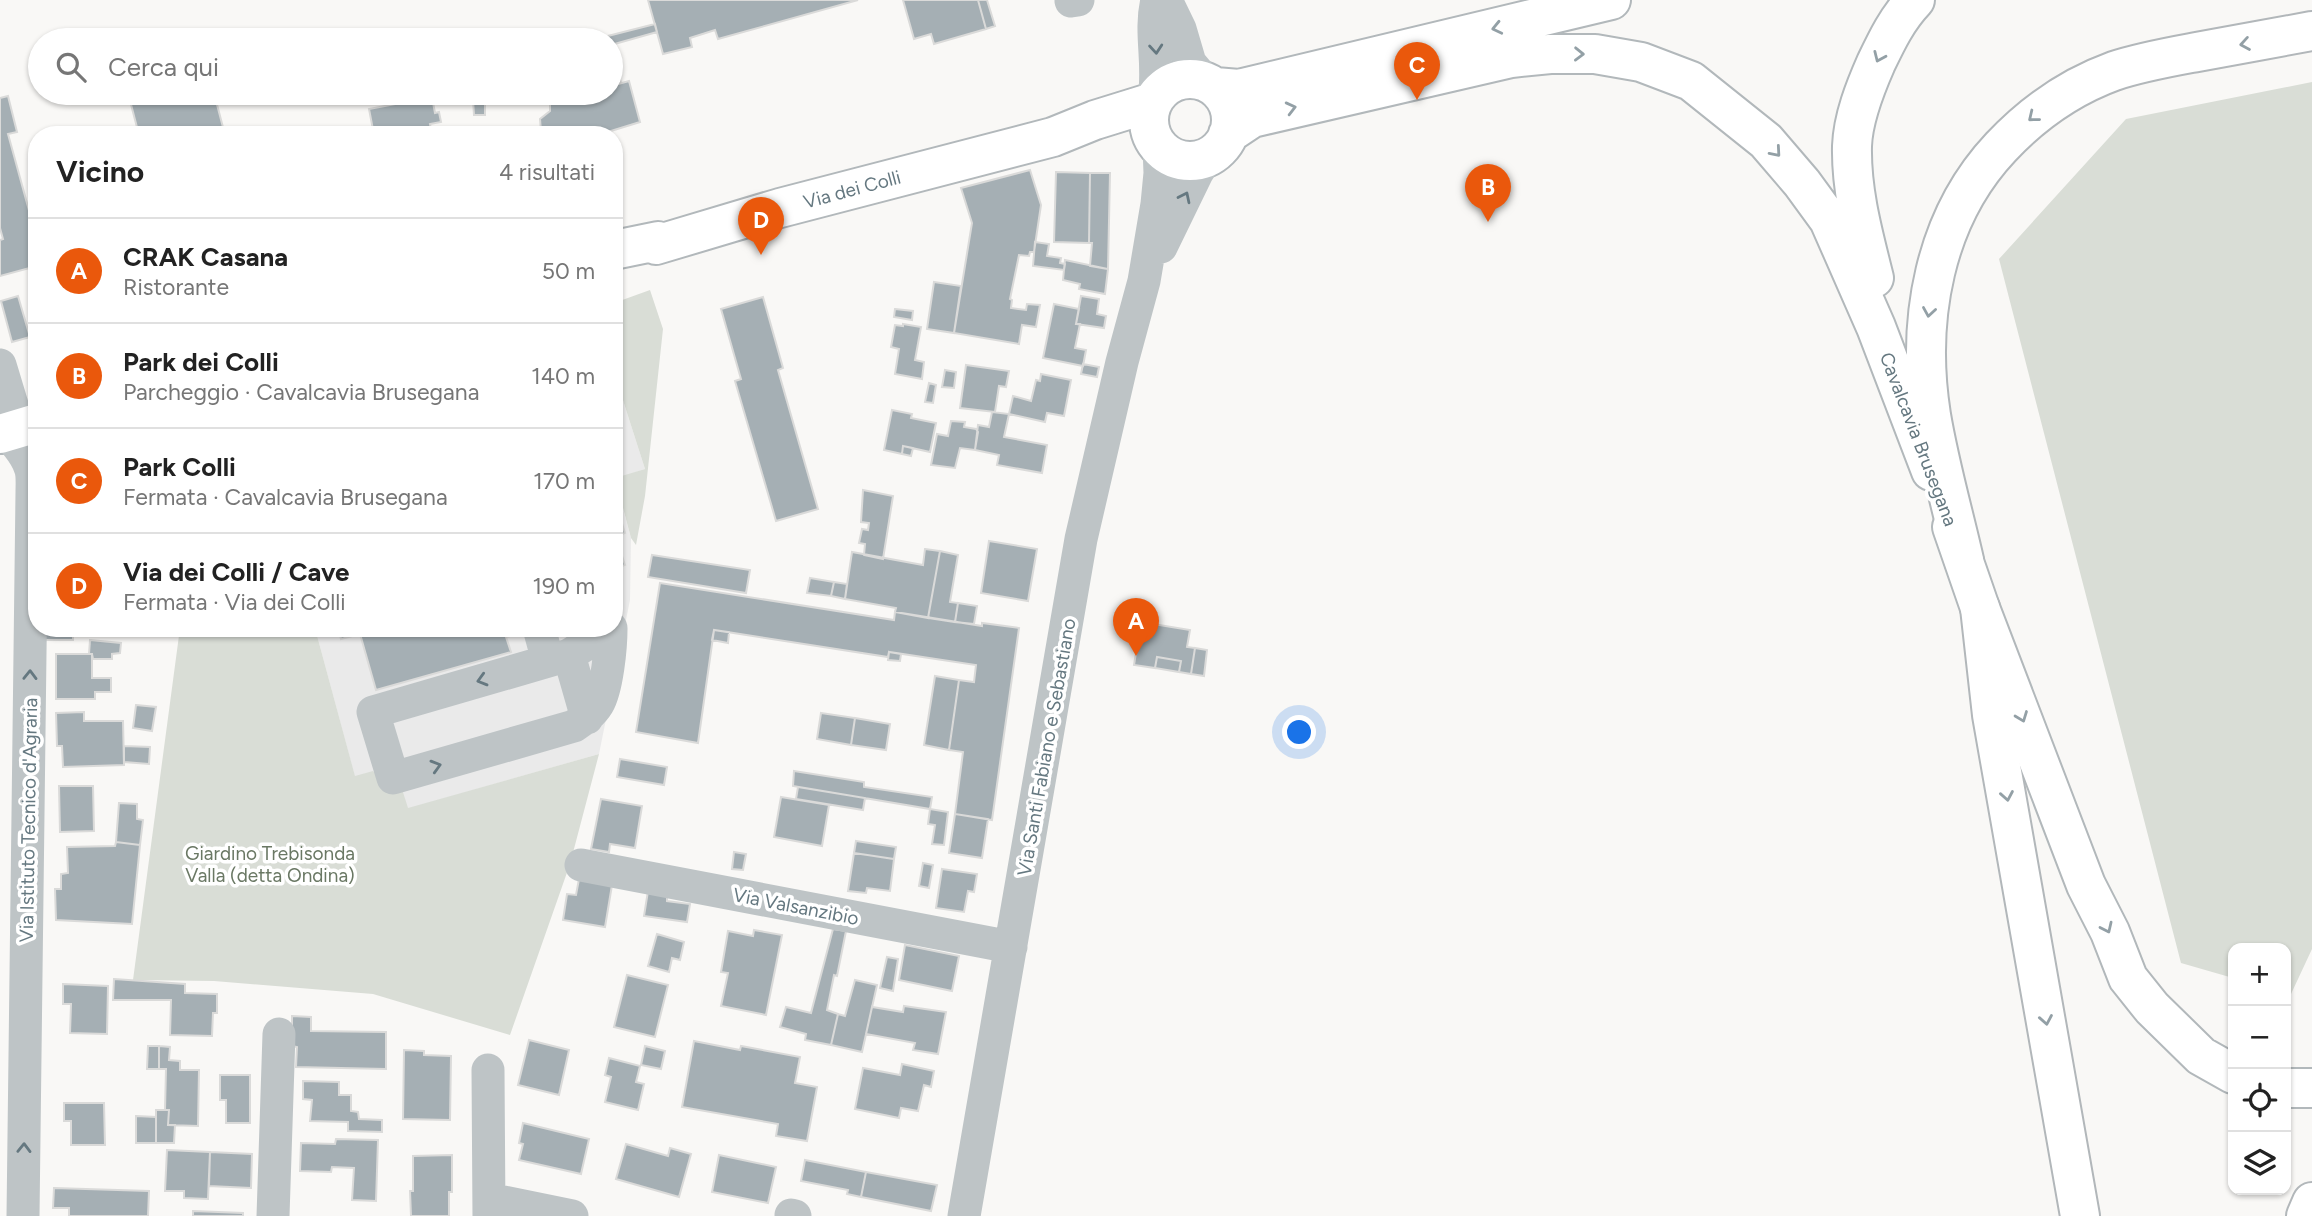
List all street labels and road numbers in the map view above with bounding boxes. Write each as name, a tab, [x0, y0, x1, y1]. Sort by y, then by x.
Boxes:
street label: Via dei Colli	[801, 165, 903, 214]
street label: Cavalcavia Brusegana	[1875, 349, 1962, 529]
street label: Via Santi Fabiano e Sebastiano	[1012, 616, 1081, 878]
street label: Via Istituto Tecnico d'Agraria	[15, 698, 42, 943]
street label: Via Valsanzibio	[731, 883, 861, 930]

